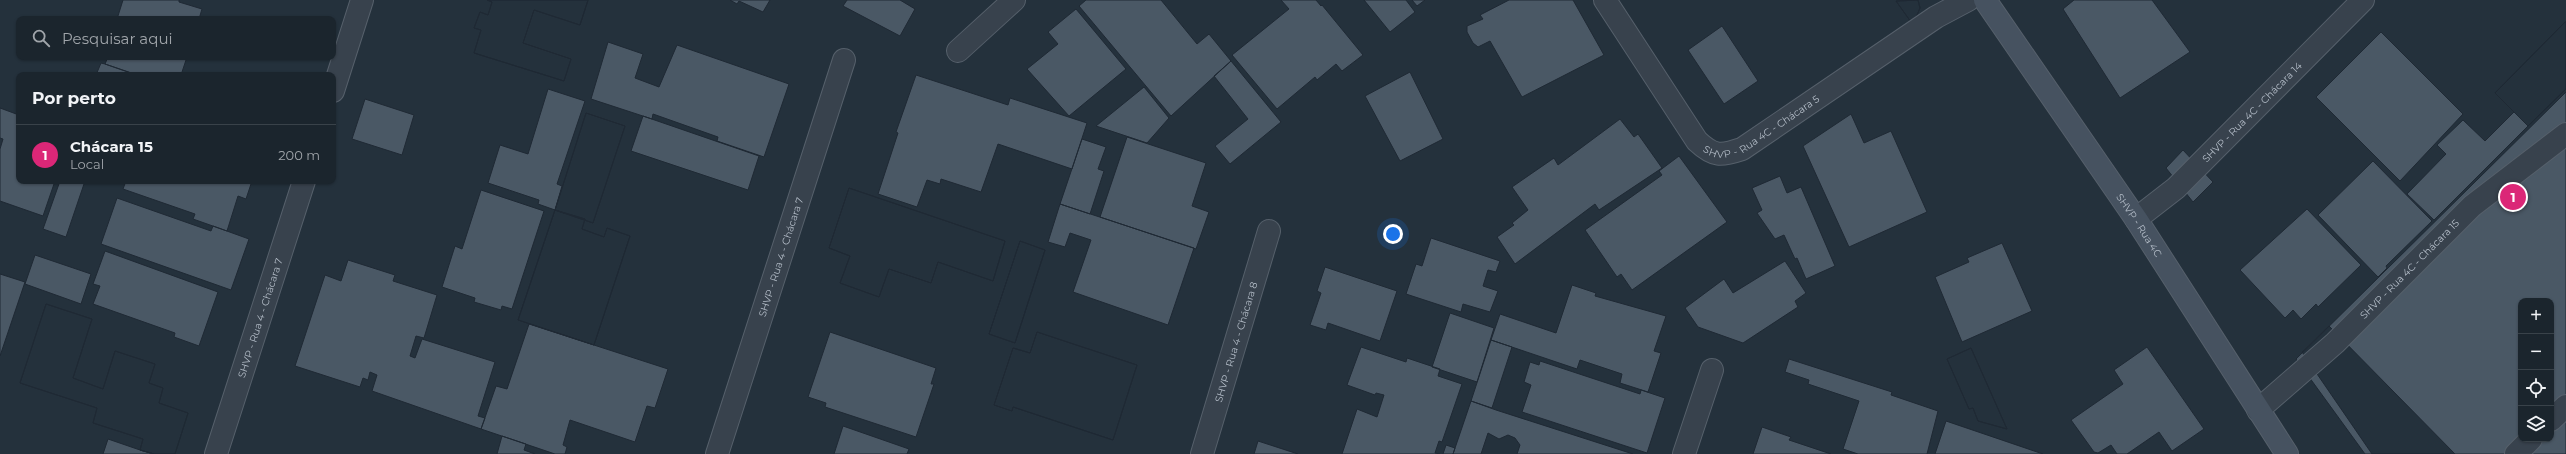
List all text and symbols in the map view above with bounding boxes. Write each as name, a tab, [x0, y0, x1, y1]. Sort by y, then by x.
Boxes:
search box	[16, 16, 336, 60]
icon: search	[30, 27, 52, 49]
text: Pesquisar aqui	[62, 29, 173, 48]
street label: SHVP - Rua 4C - Chácara 14	[2199, 59, 2305, 165]
text: Por perto	[32, 88, 116, 108]
street label: SHVP - Rua 4C - Chácara 5	[1701, 92, 1822, 161]
text: Chácara 15	[70, 137, 153, 156]
text: 1	[42, 147, 48, 163]
text: 200 m	[278, 147, 320, 163]
text: Local	[70, 156, 104, 172]
pin: 1	[2500, 182, 2526, 212]
street label: SHVP - Rua 4C	[2113, 191, 2165, 260]
street label: SHVP - Rua 4 - Chácara 7	[756, 196, 806, 319]
street label: SHVP - Rua 4C - Chácara 15	[2357, 216, 2462, 322]
your location	[1383, 224, 1403, 244]
street label: SHVP - Rua 4 - Chácara 7	[235, 257, 286, 379]
street label: SHVP - Rua 4 - Chácara 8	[1212, 280, 1260, 404]
map controls	[2518, 298, 2554, 442]
button: +	[2518, 298, 2554, 334]
button: −	[2518, 334, 2554, 370]
button: locate	[2518, 370, 2554, 406]
button: layers	[2518, 406, 2554, 442]

